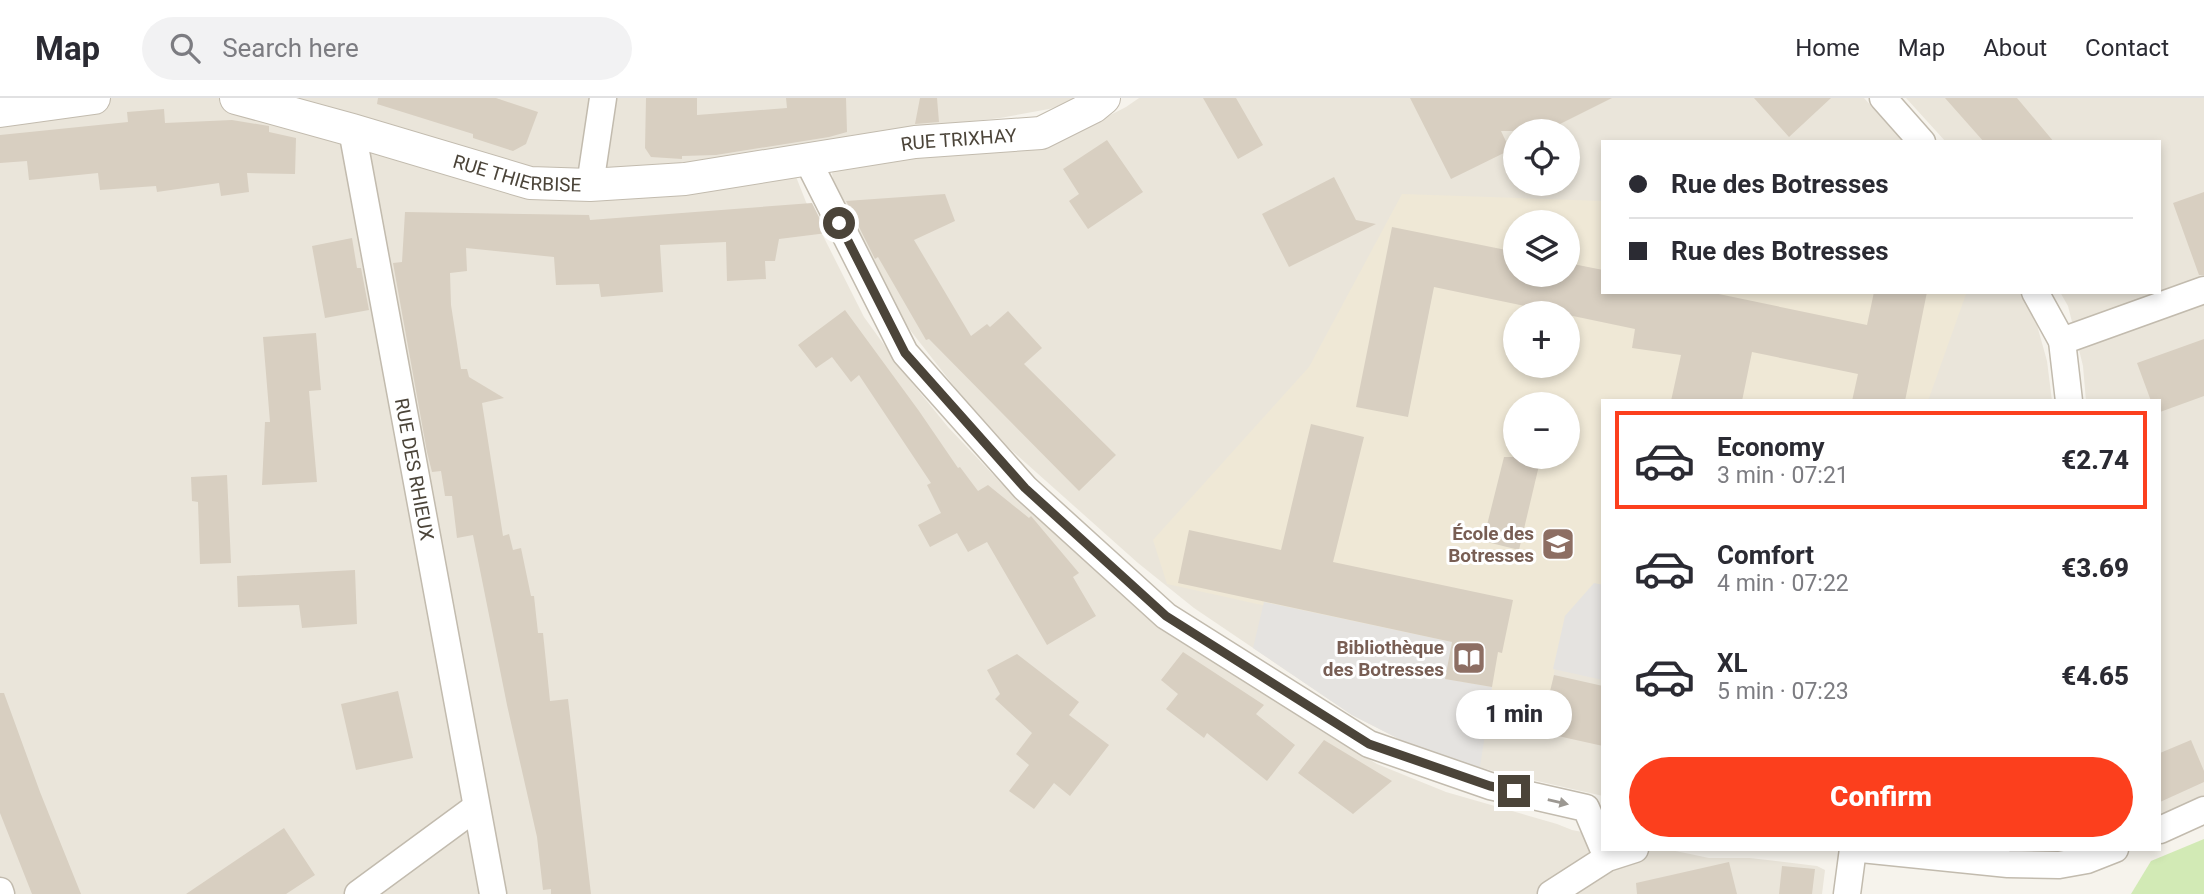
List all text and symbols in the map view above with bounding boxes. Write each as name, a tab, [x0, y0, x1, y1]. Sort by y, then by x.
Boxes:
search box	[142, 17, 632, 80]
text: Map	[35, 29, 100, 68]
icon: search	[166, 29, 204, 67]
text: Search here	[222, 33, 359, 63]
text: Home	[1795, 34, 1860, 62]
text: Map	[1898, 34, 1945, 62]
text: About	[1983, 34, 2047, 62]
text: Contact	[2085, 34, 2169, 62]
map controls	[1503, 119, 1580, 469]
button: locate	[1503, 119, 1580, 196]
street label: RUE TRIXHAY	[899, 123, 1018, 156]
street label: RUE THIERBISE	[451, 149, 582, 196]
text: Rue des Botresses	[1671, 169, 1889, 199]
route start	[823, 207, 855, 239]
button: layers	[1503, 210, 1580, 287]
text: Rue des Botresses	[1671, 236, 1889, 266]
button: +	[1503, 301, 1580, 378]
button: −	[1503, 392, 1580, 469]
street label: RUE DES RHIEUX	[390, 396, 439, 542]
icon: car	[1633, 429, 1696, 492]
text: Economy	[1717, 432, 1824, 462]
text: €2.74	[2061, 445, 2129, 475]
text: 3 min · 07:21	[1717, 462, 1849, 489]
place label: École des Botresses	[1448, 522, 1534, 567]
school or university icon: École des Botresses	[1539, 525, 1577, 563]
icon: car	[1633, 537, 1696, 600]
text: Comfort	[1717, 540, 1814, 570]
text: €3.69	[2061, 553, 2129, 583]
text: 4 min · 07:22	[1717, 570, 1849, 597]
place label: Bibliothèque des Botresses	[1323, 636, 1444, 681]
library icon: Bibliothèque des Botresses	[1450, 639, 1488, 677]
icon: car	[1633, 645, 1696, 708]
text: XL	[1717, 648, 1748, 678]
text: €4.65	[2061, 661, 2129, 691]
text: 5 min · 07:23	[1717, 678, 1849, 705]
callout: 1 min	[1456, 690, 1572, 738]
text: 1 min	[1485, 701, 1543, 728]
button: Confirm	[1629, 757, 2133, 837]
route end	[1498, 775, 1530, 807]
one-way arrow	[1547, 797, 1569, 808]

